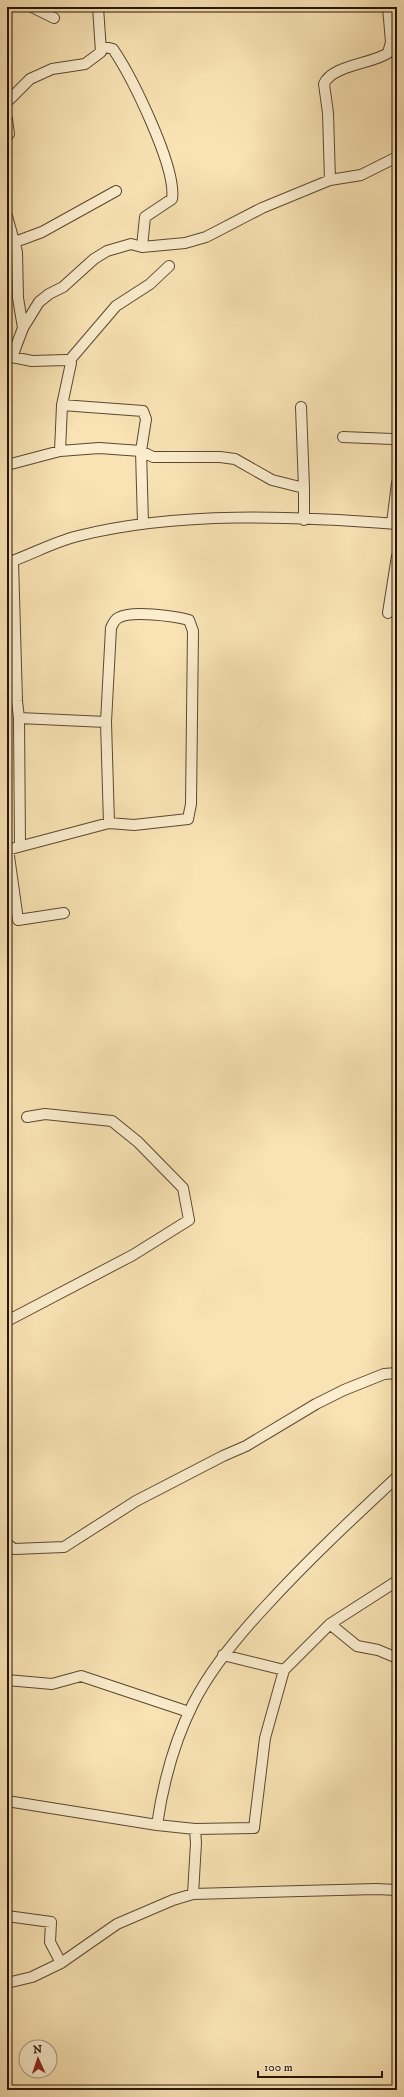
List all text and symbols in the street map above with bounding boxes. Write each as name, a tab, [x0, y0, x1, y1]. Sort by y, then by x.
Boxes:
north arrow	[18, 2039, 58, 2079]
text: N	[33, 2043, 42, 2057]
scale bar	[258, 2053, 382, 2079]
text: 100 m	[264, 2060, 293, 2075]

